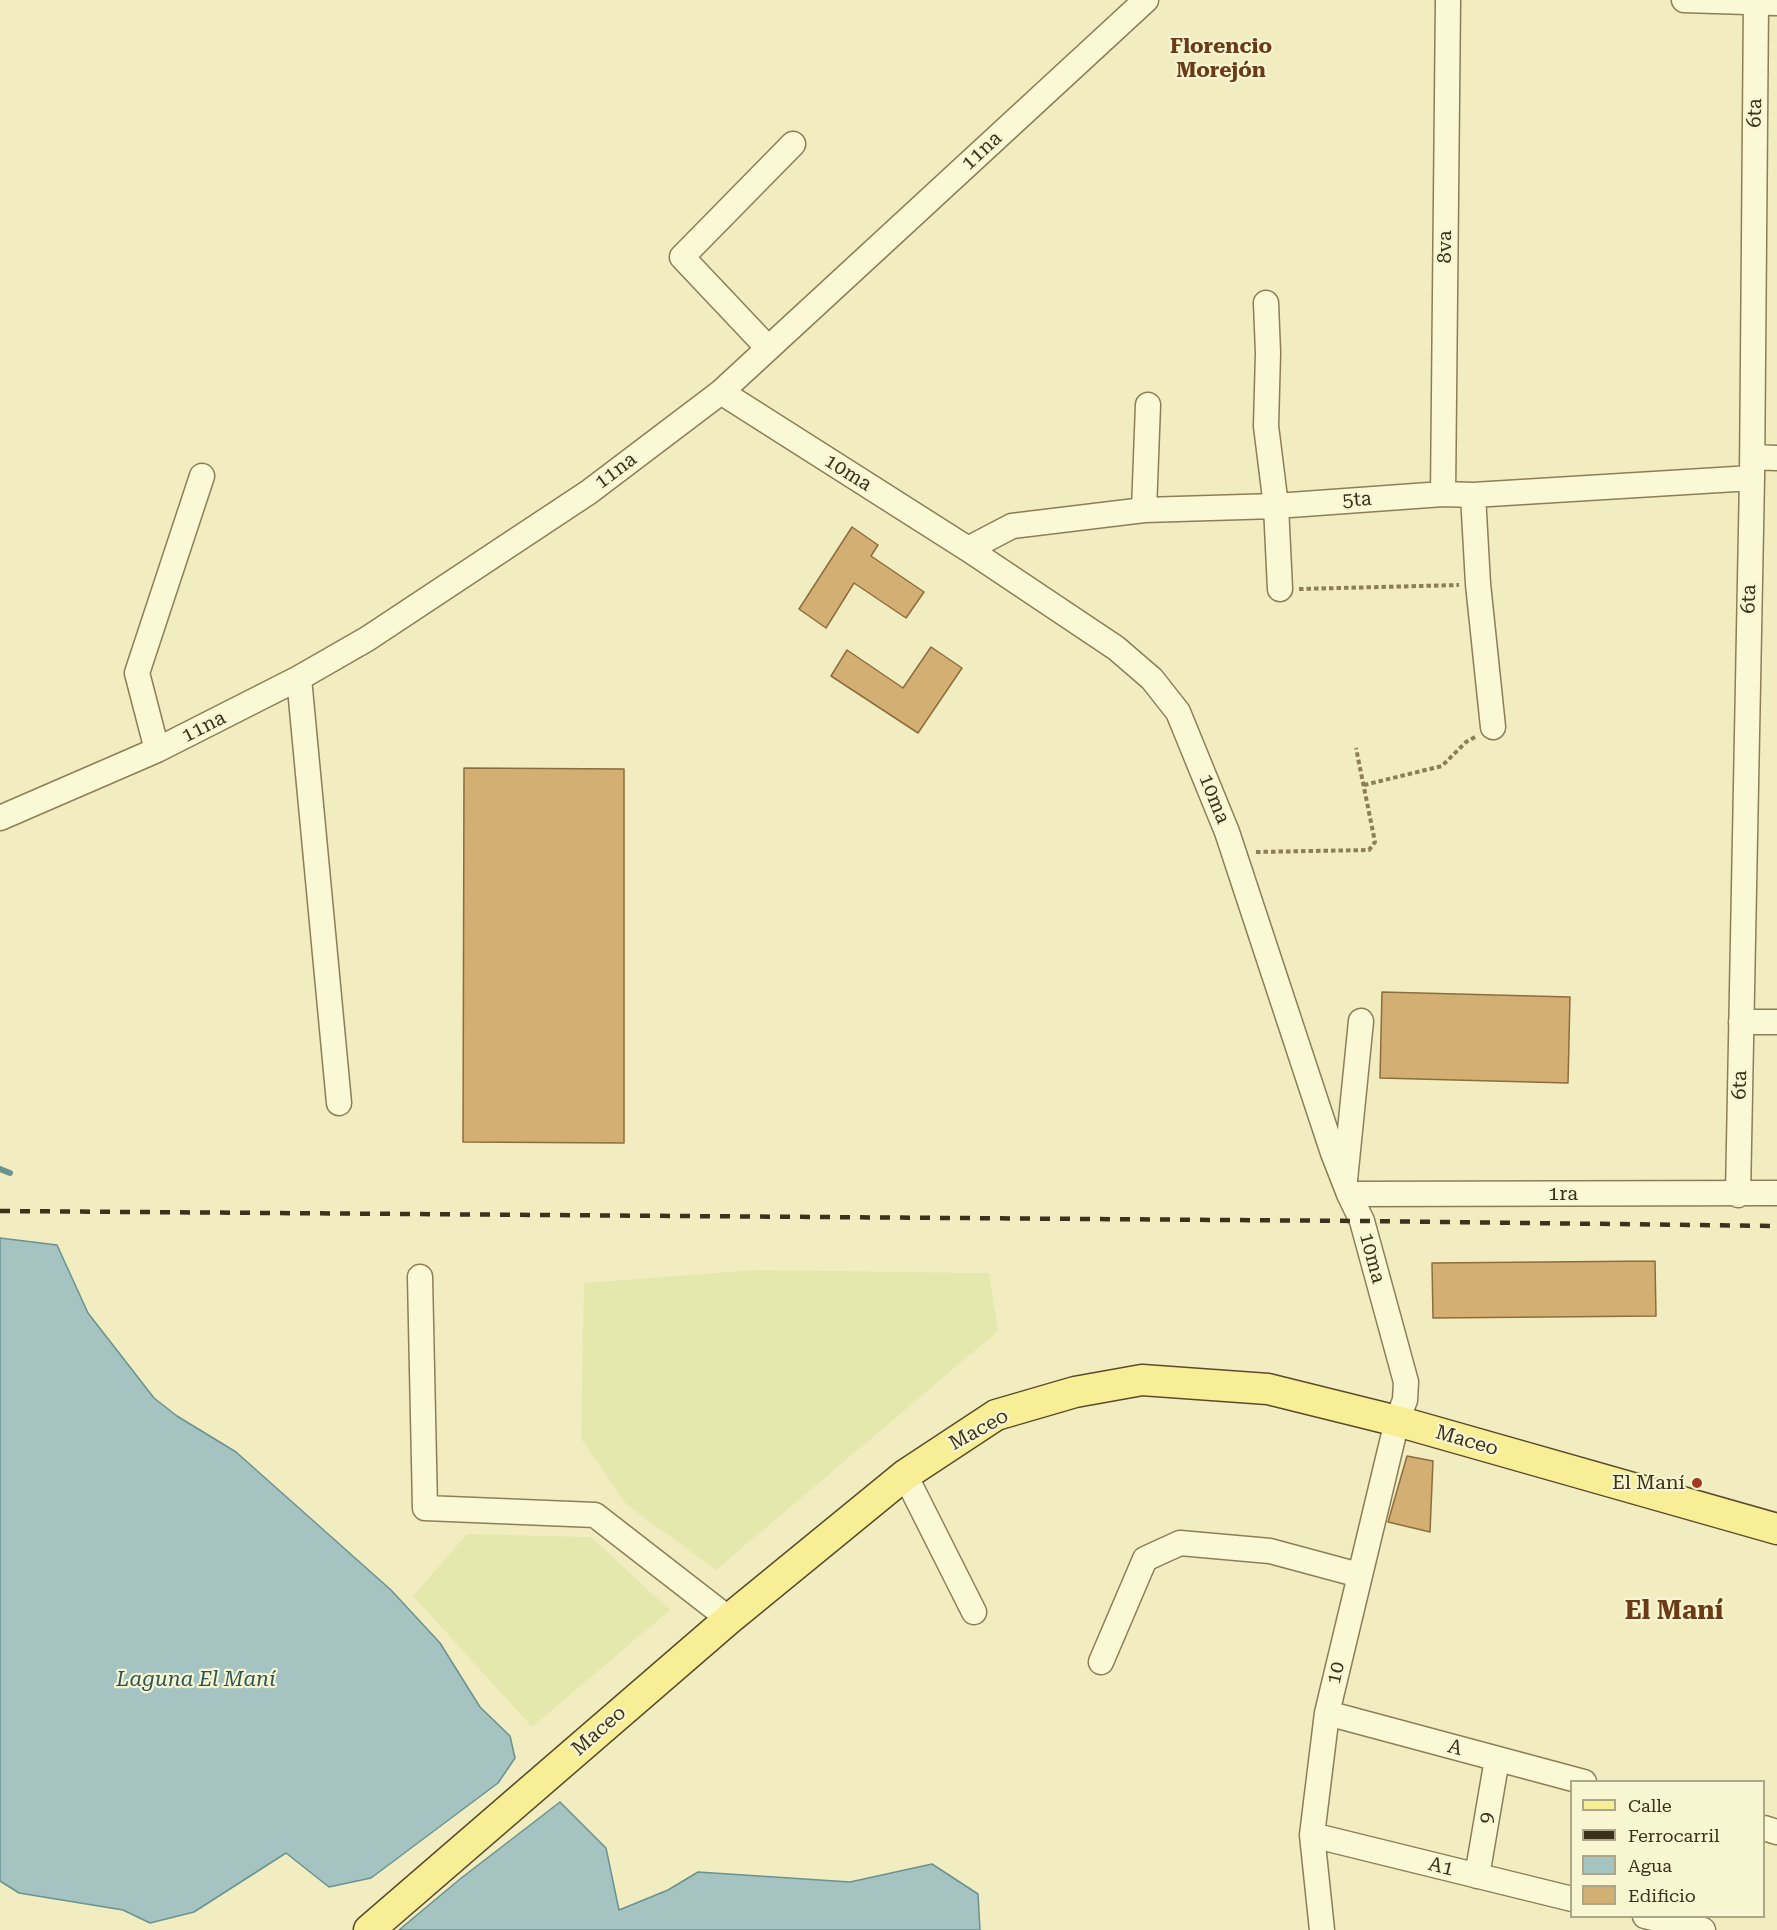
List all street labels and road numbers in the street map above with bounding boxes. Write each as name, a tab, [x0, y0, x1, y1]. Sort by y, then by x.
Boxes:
street label: 6ta	[1743, 98, 1767, 128]
street label: 11na	[957, 126, 1007, 176]
street label: 8va	[1433, 230, 1457, 264]
street label: 11na	[590, 448, 642, 494]
street label: 10ma	[820, 449, 876, 497]
street label: 5ta	[1341, 487, 1373, 513]
street label: 6ta	[1737, 584, 1761, 614]
street label: 11na	[178, 706, 230, 748]
street label: 10ma	[1193, 771, 1235, 827]
street label: 6ta	[1728, 1070, 1752, 1100]
street label: 1ra	[1548, 1182, 1578, 1206]
street label: 10ma	[1354, 1230, 1390, 1286]
street label: Maceo	[945, 1404, 1013, 1456]
street label: Maceo	[1433, 1421, 1501, 1461]
street label: 10	[1322, 1659, 1350, 1687]
street label: Maceo	[567, 1701, 631, 1761]
street label: A	[1445, 1735, 1465, 1761]
street label: 9	[1474, 1810, 1500, 1826]
street label: A1	[1426, 1852, 1456, 1882]

